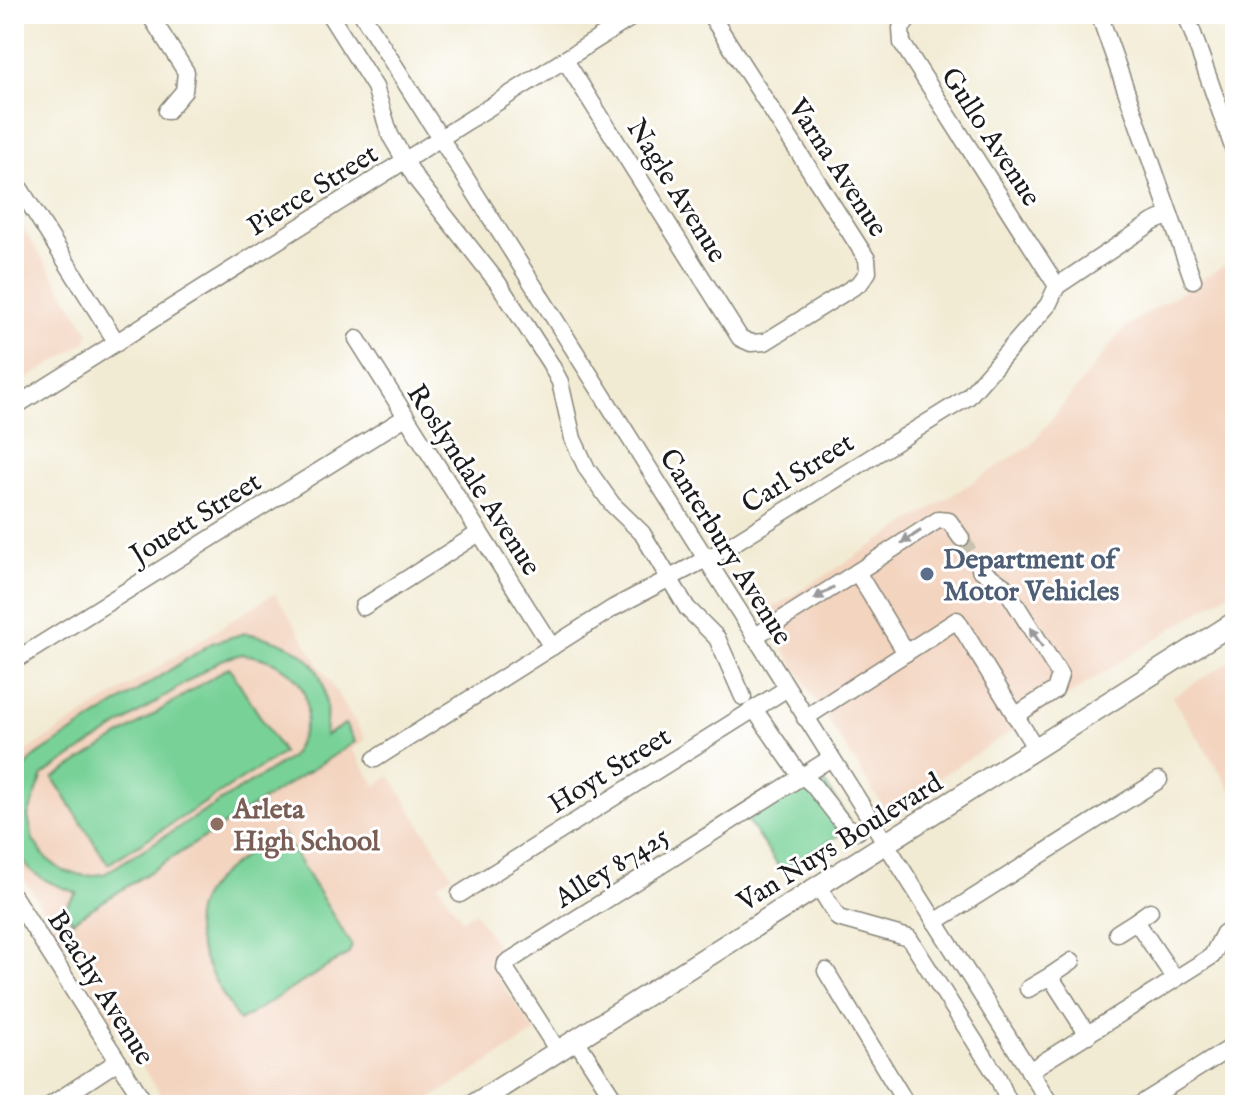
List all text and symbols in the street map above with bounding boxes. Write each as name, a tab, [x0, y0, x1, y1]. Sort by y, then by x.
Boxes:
street label: Gullo Avenue	[932, 61, 1048, 214]
street label: Varna Avenue	[779, 92, 895, 244]
street label: Nagle Avenue	[618, 113, 734, 270]
street label: Pierce Street	[242, 137, 385, 245]
street label: Roslyndale Avenue	[398, 378, 548, 583]
street label: Carl Street	[736, 426, 861, 522]
street label: Canterbury Avenue	[650, 443, 799, 652]
street label: Jouett Street	[122, 465, 269, 575]
one-way arrow	[900, 530, 922, 544]
place label: Department of Motor Vehicles	[943, 543, 1120, 610]
marker: Department of Motor Vehicles	[918, 565, 936, 583]
one-way arrow	[813, 585, 835, 599]
one-way arrow	[1029, 626, 1043, 648]
street label: Hoyt Street	[543, 720, 678, 822]
street label: Van Nuys Boulevard	[730, 766, 949, 921]
place label: Arleta High School	[232, 793, 381, 860]
marker: Arleta High School	[208, 815, 226, 833]
street label: Alley 87425	[548, 819, 676, 917]
street label: Beachy Avenue	[39, 905, 161, 1072]

